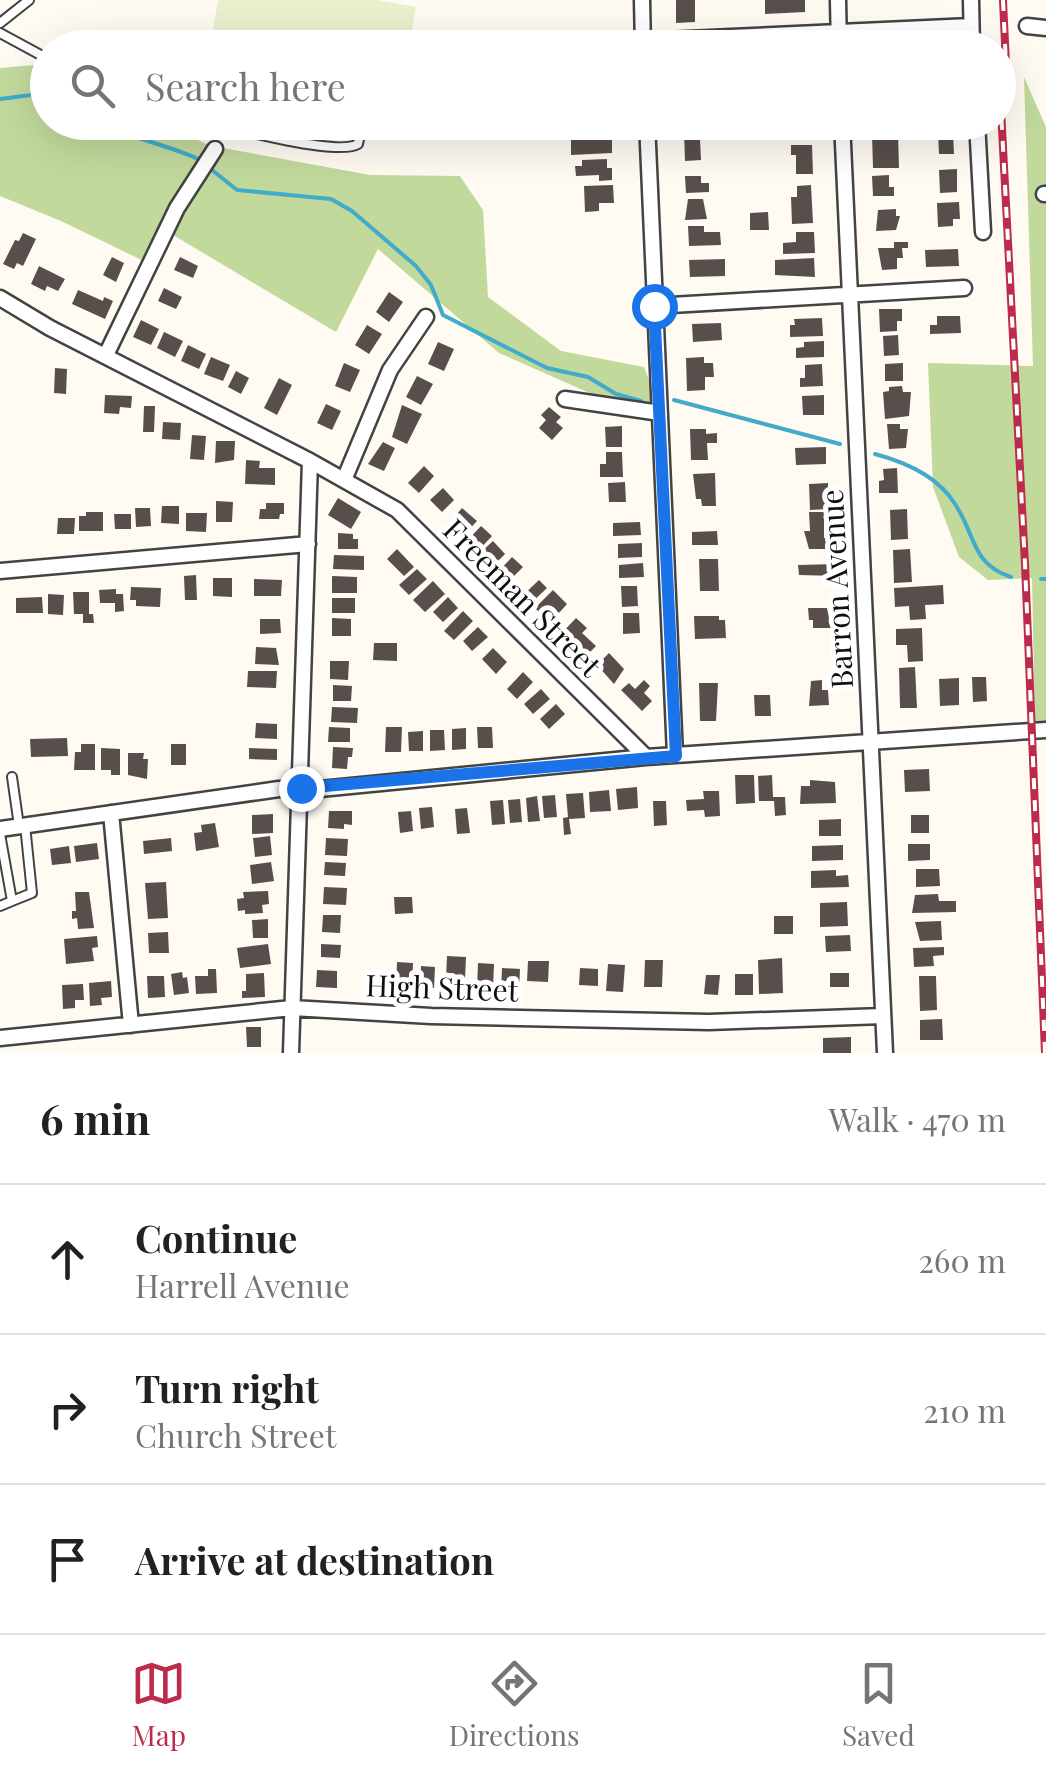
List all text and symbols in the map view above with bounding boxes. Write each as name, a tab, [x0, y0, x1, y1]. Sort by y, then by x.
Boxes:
search box	[30, 30, 1016, 140]
icon: search	[65, 58, 120, 113]
text: Search here	[145, 60, 346, 111]
route start	[632, 284, 678, 330]
street label: Barron Avenue	[811, 488, 861, 690]
street label: Freeman Street	[435, 509, 611, 685]
route end	[279, 766, 325, 812]
street label: High Street	[365, 964, 520, 1010]
text: 6 min	[40, 1090, 150, 1146]
text: Walk · 470 m	[829, 1097, 1006, 1140]
text: Continue	[135, 1212, 297, 1263]
icon: ahead	[40, 1232, 95, 1287]
text: 260 m	[919, 1238, 1006, 1281]
text: Harrell Avenue	[135, 1263, 350, 1306]
text: Turn right	[135, 1362, 319, 1413]
icon: right	[40, 1382, 95, 1437]
text: 210 m	[923, 1388, 1006, 1431]
text: Church Street	[135, 1413, 336, 1456]
icon: arrive	[40, 1532, 95, 1587]
text: Arrive at destination	[135, 1534, 494, 1585]
tab: Map	[131, 1656, 186, 1753]
tab: Directions	[449, 1656, 580, 1753]
tab: Saved	[842, 1656, 915, 1753]

